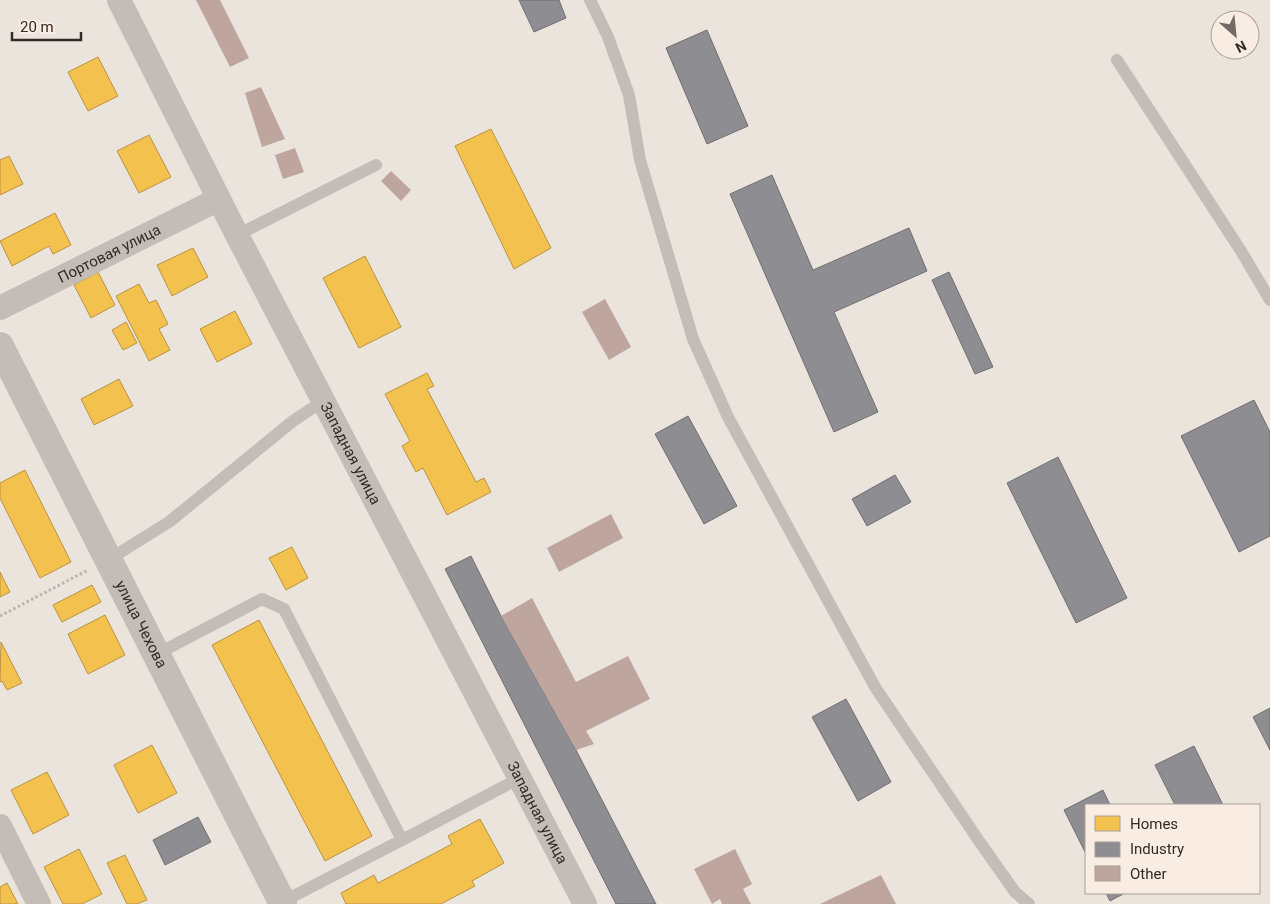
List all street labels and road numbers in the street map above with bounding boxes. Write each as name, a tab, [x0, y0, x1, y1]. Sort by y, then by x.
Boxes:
street label: Портовая улица	[55, 221, 164, 287]
street label: Западная улица	[316, 399, 385, 508]
street label: улица Чехова	[111, 577, 171, 671]
street label: Западная улица	[503, 758, 571, 867]

